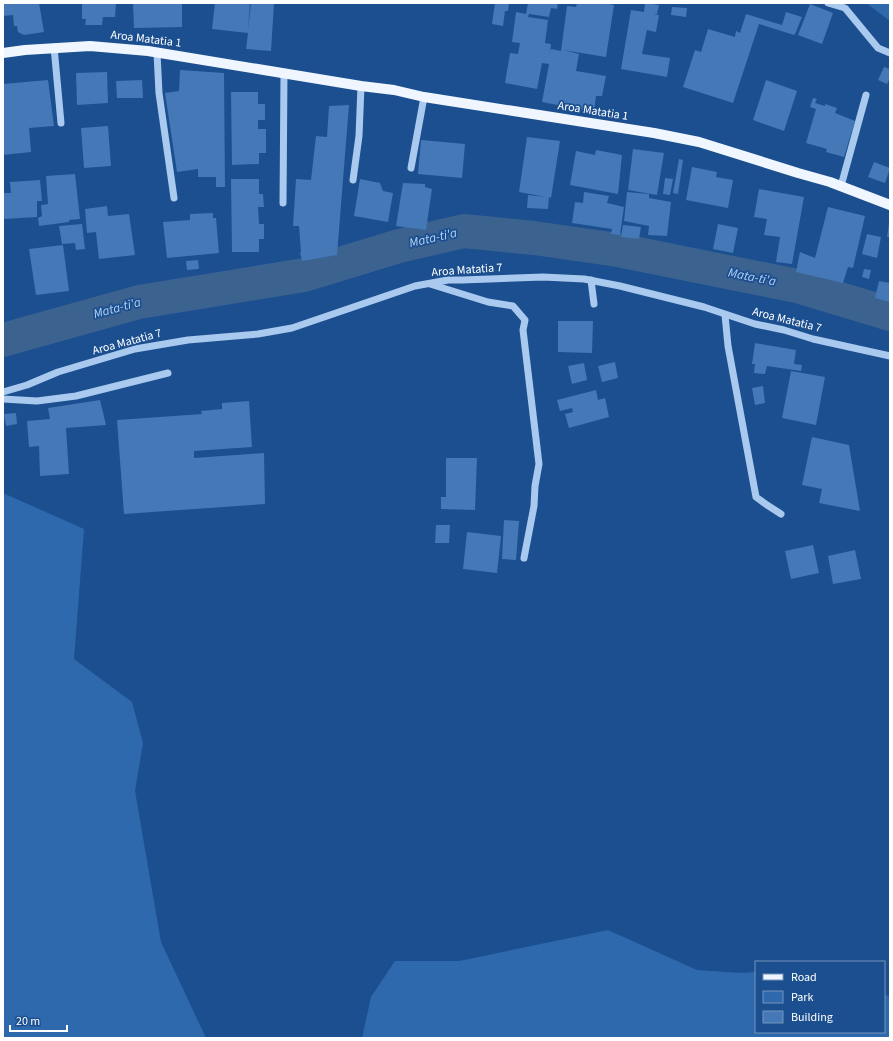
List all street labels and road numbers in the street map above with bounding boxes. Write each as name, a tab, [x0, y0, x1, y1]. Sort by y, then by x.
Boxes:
street label: Aroa Matatia 1	[110, 26, 182, 52]
street label: Aroa Matatia 1	[557, 97, 629, 125]
street label: Aroa Matatia 7	[431, 259, 503, 281]
street label: Aroa Matatia 7	[750, 303, 824, 337]
street label: Aroa Matatia 7	[90, 325, 164, 359]

